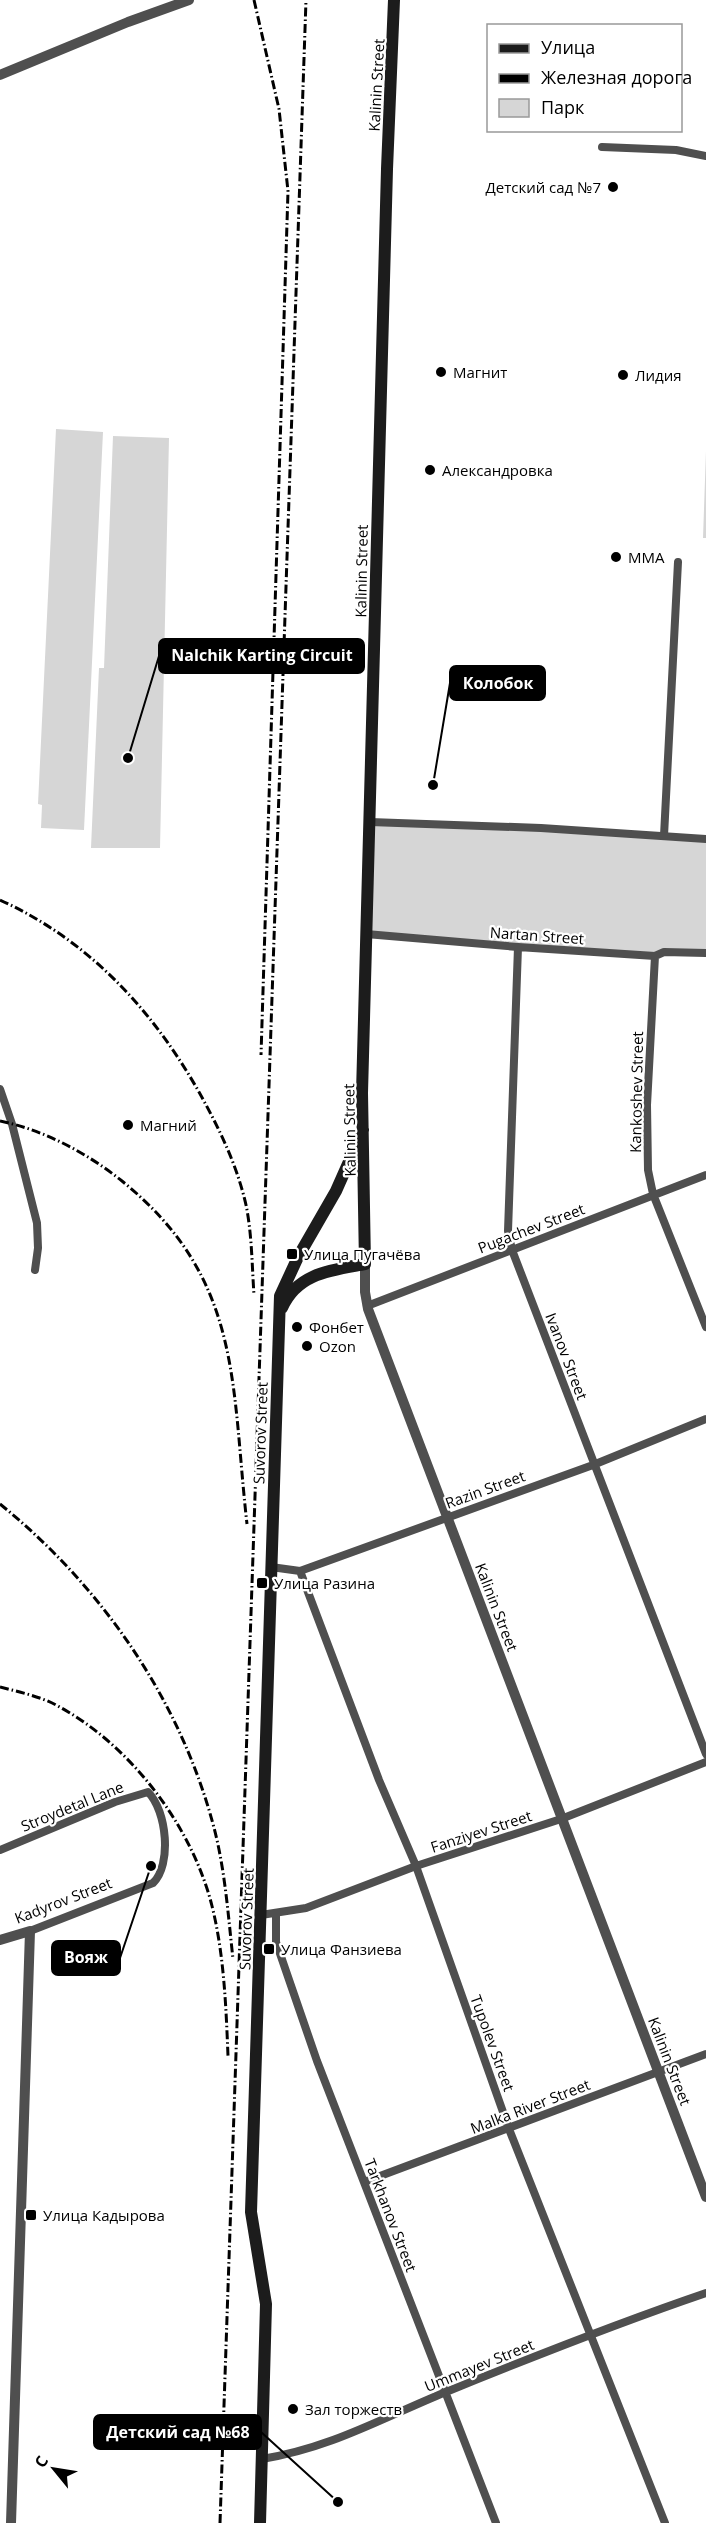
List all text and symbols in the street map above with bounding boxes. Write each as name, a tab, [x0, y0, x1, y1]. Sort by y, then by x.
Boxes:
legend	[487, 24, 682, 132]
text: Улица	[541, 35, 595, 59]
street label: Kalinin Street	[364, 38, 388, 132]
text: Железная дорога	[541, 65, 692, 89]
text: Парк	[541, 95, 585, 119]
place label: Детский сад №7	[485, 177, 601, 197]
marker: Детский сад №7	[606, 180, 620, 194]
place label: Магнит	[453, 362, 507, 382]
marker: Магнит	[434, 365, 448, 379]
place label: Лидия	[635, 365, 682, 385]
marker: Лидия	[616, 368, 630, 382]
place label: Александровка	[442, 460, 553, 480]
marker: Александровка	[423, 463, 437, 477]
street label: Kalinin Street	[350, 524, 372, 618]
place label: MMA	[628, 547, 665, 567]
marker: MMA	[609, 550, 623, 564]
callout: Nalchik Karting Circuit	[159, 639, 364, 673]
text: Nalchik Karting Circuit	[171, 644, 353, 666]
callout: Колобок	[450, 666, 545, 700]
text: Колобок	[463, 672, 533, 694]
street label: Nartan Street	[489, 922, 585, 948]
street label: Kankoshev Street	[625, 1031, 647, 1153]
street label: Kalinin Street	[338, 1083, 360, 1177]
place label: Магний	[140, 1115, 197, 1135]
marker: Магний	[121, 1118, 135, 1132]
street label: Pugachev Street	[475, 1198, 587, 1258]
place label: Улица Пугачёва	[304, 1244, 421, 1264]
marker: Улица Пугачёва	[285, 1247, 299, 1261]
street label: Ivanov Street	[541, 1310, 593, 1402]
place label: Фонбет	[309, 1317, 364, 1337]
marker: Фонбет	[290, 1320, 304, 1334]
place label: Ozon	[319, 1336, 356, 1356]
marker: Ozon	[300, 1339, 314, 1353]
street label: Suvorov Street	[248, 1381, 272, 1485]
street label: Razin Street	[442, 1465, 528, 1513]
street label: Kalinin Street	[471, 1560, 523, 1654]
place label: Улица Разина	[274, 1573, 375, 1593]
marker: Улица Разина	[255, 1576, 269, 1590]
street label: Stroydetal Lane	[18, 1776, 126, 1836]
street label: Fanziyev Street	[428, 1805, 534, 1857]
street label: Suvorov Street	[234, 1867, 258, 1971]
street label: Kadyrov Street	[11, 1872, 115, 1928]
place label: Улица Фанзиева	[281, 1939, 402, 1959]
callout: Вояж	[52, 1941, 120, 1975]
marker: Улица Фанзиева	[262, 1942, 276, 1956]
text: Вояж	[64, 1946, 108, 1968]
street label: Tupolev Street	[466, 1992, 520, 2094]
street label: Kalinin Street	[644, 2014, 696, 2108]
street label: Malka River Street	[467, 2074, 593, 2138]
street label: Tarkhanov Street	[360, 2156, 422, 2274]
place label: Улица Кадырова	[43, 2205, 165, 2225]
marker: Улица Кадырова	[24, 2208, 38, 2222]
street label: Ummayev Street	[421, 2334, 537, 2396]
place label: Зал торжеств	[305, 2399, 402, 2419]
marker: Зал торжеств	[286, 2402, 300, 2416]
callout: Детский сад №68	[94, 2415, 261, 2449]
text: Детский сад №68	[106, 2421, 250, 2443]
north arrow	[24, 2439, 84, 2499]
text: С	[29, 2452, 53, 2471]

